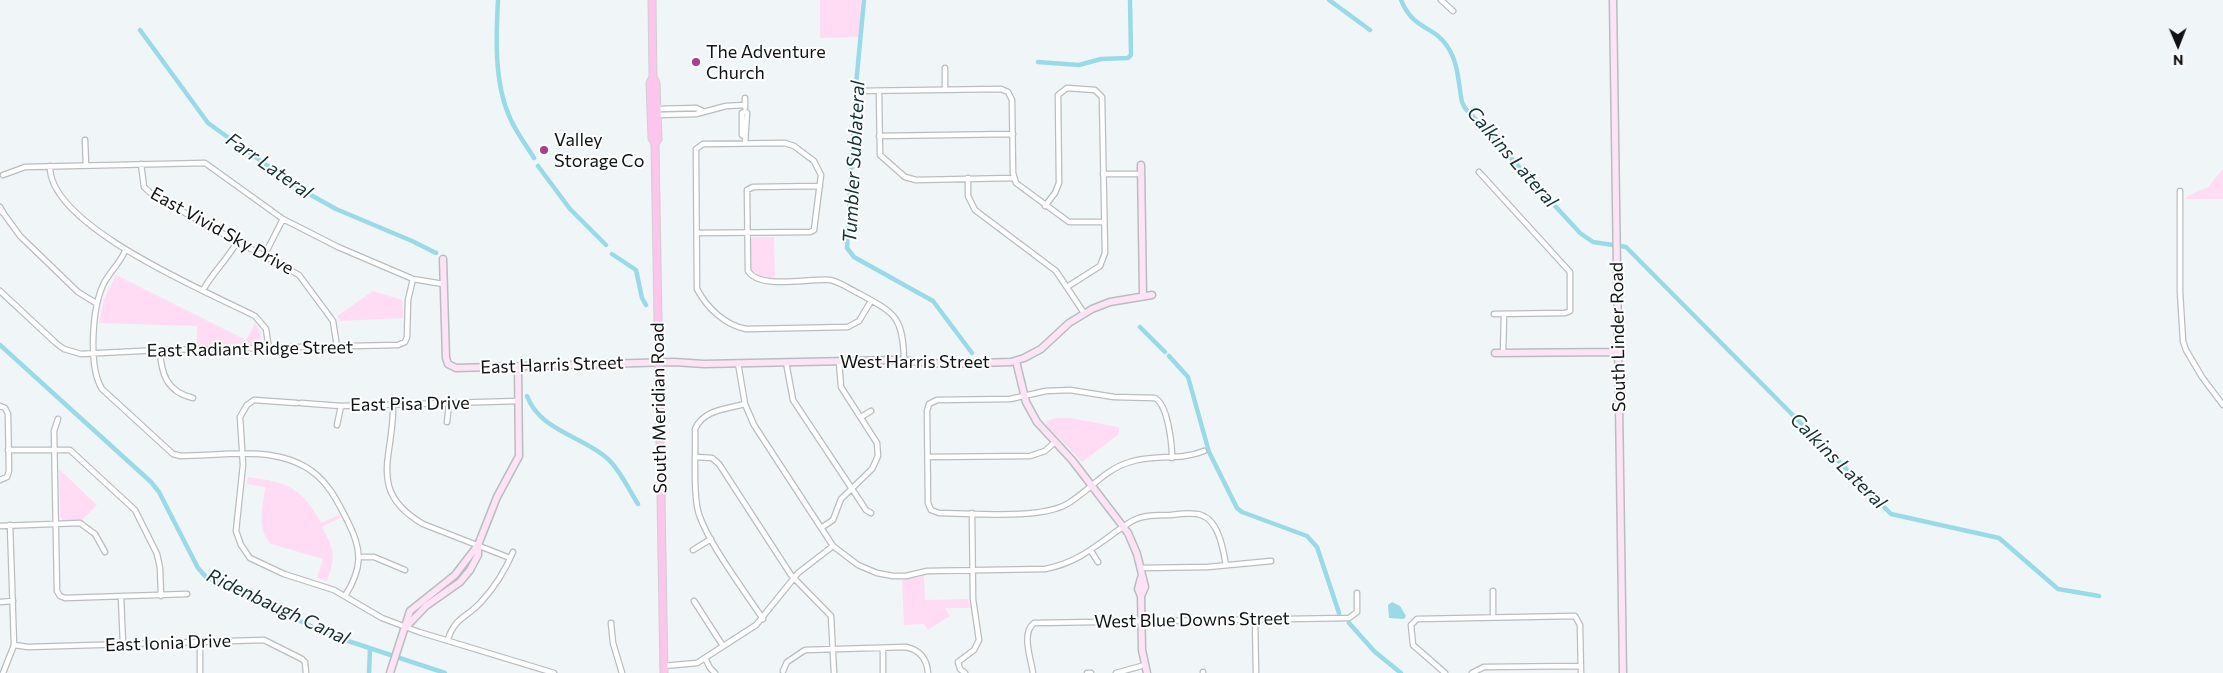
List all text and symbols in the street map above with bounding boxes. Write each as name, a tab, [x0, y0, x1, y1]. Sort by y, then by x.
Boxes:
north arrow	[2153, 20, 2203, 70]
place label: The Adventure Church	[706, 41, 826, 84]
text: N	[2173, 52, 2184, 69]
marker: The Adventure Church	[690, 56, 702, 68]
water label: Tumbler Sublateral	[838, 80, 870, 244]
water label: Calkins Lateral	[1462, 102, 1562, 212]
water label: Farr Lateral	[222, 128, 316, 204]
place label: Valley Storage Co	[554, 129, 644, 172]
marker: Valley Storage Co	[538, 144, 550, 156]
street label: East Vivid Sky Drive	[147, 183, 297, 279]
street label: South Linder Road	[1606, 262, 1630, 412]
street label: South Meridian Road	[647, 322, 671, 494]
street label: East Radiant Ridge Street	[147, 336, 353, 362]
street label: West Harris Street	[840, 351, 990, 373]
street label: East Harris Street	[480, 352, 624, 378]
street label: East Pisa Drive	[350, 392, 470, 416]
water label: Calkins Lateral	[1785, 408, 1891, 514]
water label: Ridenbaugh Canal	[203, 564, 353, 650]
street label: West Blue Downs Street	[1094, 607, 1290, 633]
street label: East Ionia Drive	[105, 630, 231, 656]

